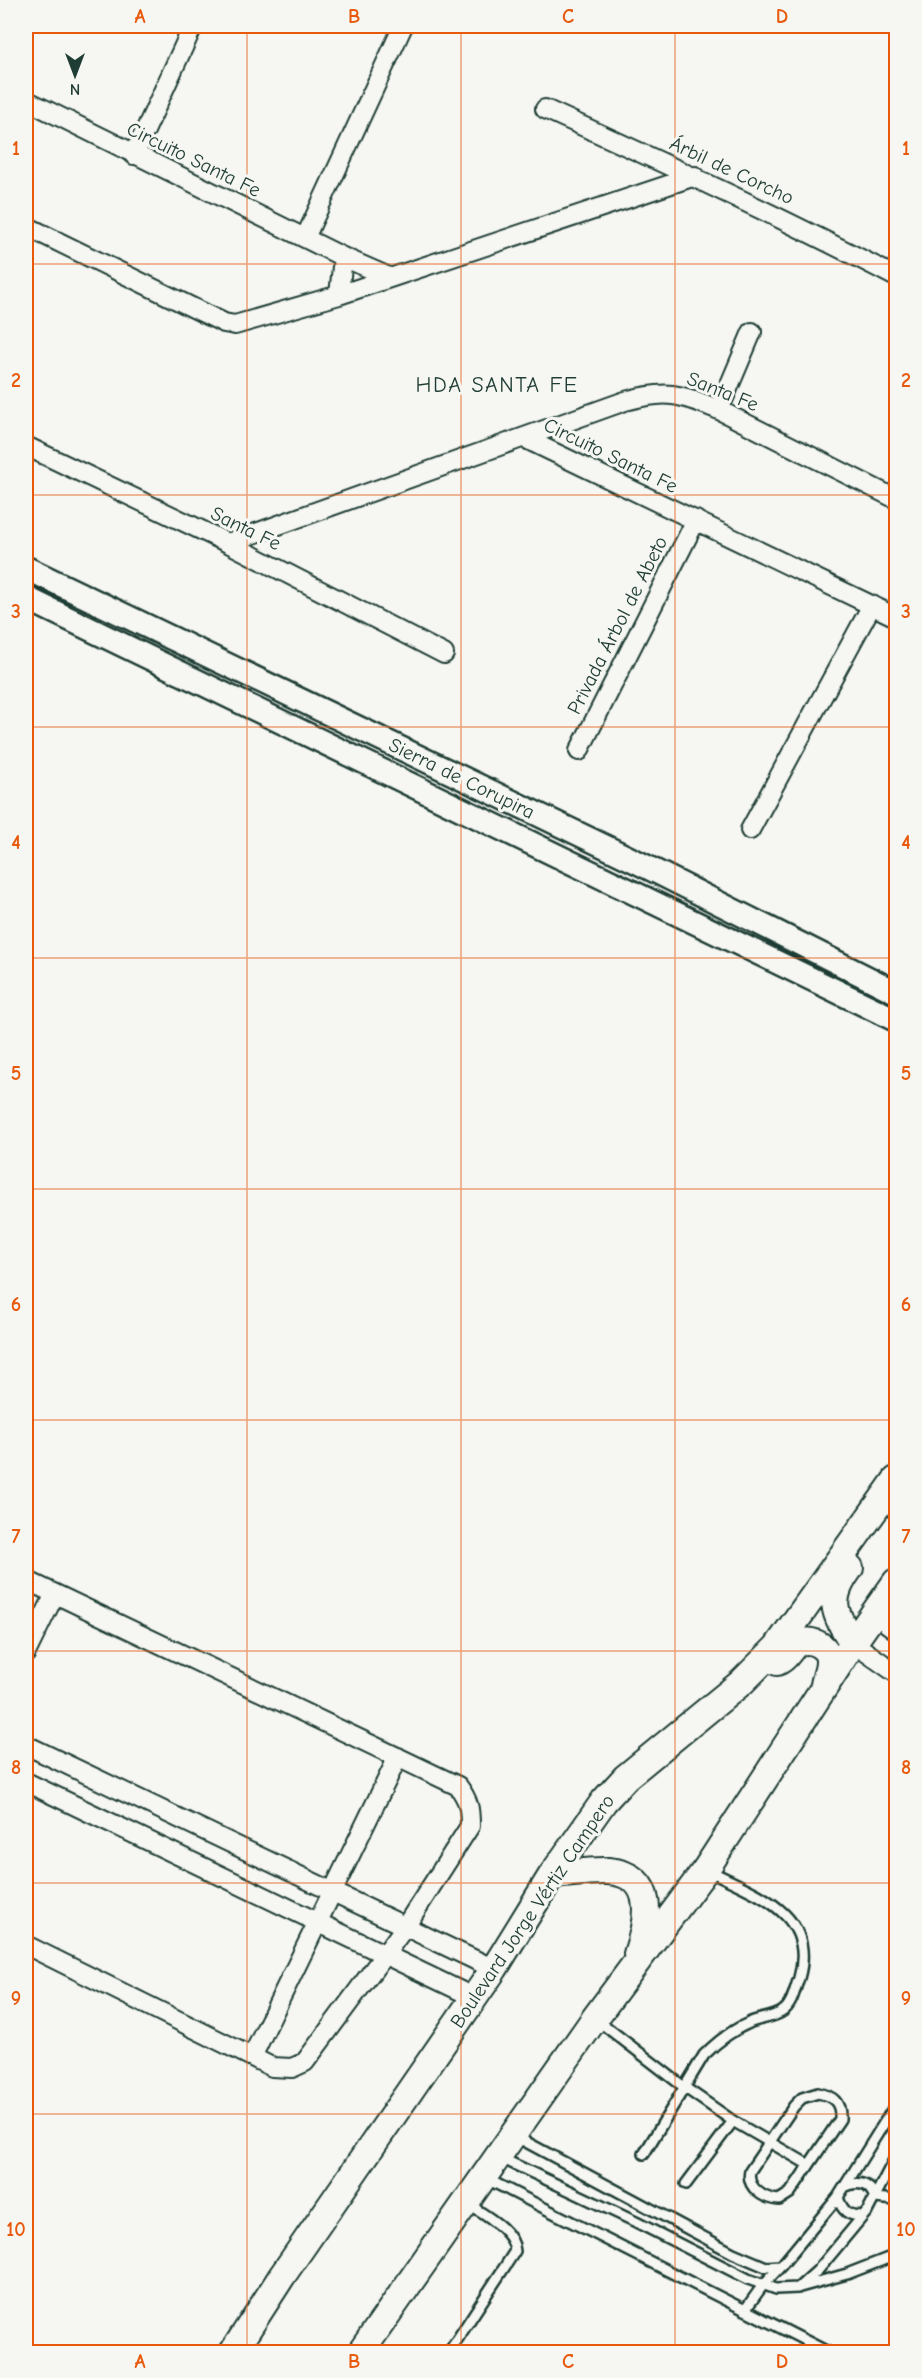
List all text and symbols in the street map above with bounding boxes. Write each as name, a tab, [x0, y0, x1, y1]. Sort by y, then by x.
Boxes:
text: A	[134, 5, 146, 28]
text: B	[348, 5, 360, 28]
text: C	[562, 5, 574, 28]
text: D	[776, 5, 788, 28]
north arrow	[45, 45, 105, 105]
text: N	[70, 80, 80, 98]
street label: Circuito Santa Fe	[123, 117, 264, 202]
street label: Árbil de Corcho	[666, 131, 798, 209]
text: 1	[12, 137, 20, 160]
text: 1	[902, 137, 910, 160]
street label: Santa Fe	[684, 367, 762, 416]
text: 2	[11, 369, 21, 392]
text: 2	[901, 369, 911, 392]
district label: HDA SANTA FE	[416, 372, 578, 398]
street label: Circuito Santa Fe	[540, 413, 681, 498]
street label: Santa Fe	[207, 502, 285, 555]
street label: Privada Árbol de Abeto	[562, 532, 672, 718]
text: 3	[11, 600, 21, 623]
text: 3	[901, 600, 911, 623]
street label: Sierra de Corupira	[385, 733, 538, 824]
text: 4	[11, 831, 21, 854]
text: 4	[901, 831, 911, 854]
text: 5	[11, 1062, 21, 1085]
text: 5	[901, 1062, 911, 1085]
text: 6	[11, 1293, 21, 1316]
text: 6	[901, 1293, 911, 1316]
text: 7	[12, 1525, 21, 1548]
text: 7	[902, 1525, 911, 1548]
text: 8	[11, 1756, 21, 1779]
text: 8	[901, 1756, 911, 1779]
street label: Boulevard Jorge Vértiz Campero	[446, 1790, 619, 2032]
text: 9	[11, 1987, 21, 2010]
text: 9	[901, 1987, 911, 2010]
text: 10	[6, 2218, 26, 2241]
text: 10	[896, 2218, 916, 2241]
text: A	[134, 2350, 146, 2373]
text: B	[348, 2350, 360, 2373]
text: C	[562, 2350, 574, 2373]
text: D	[776, 2350, 788, 2373]

